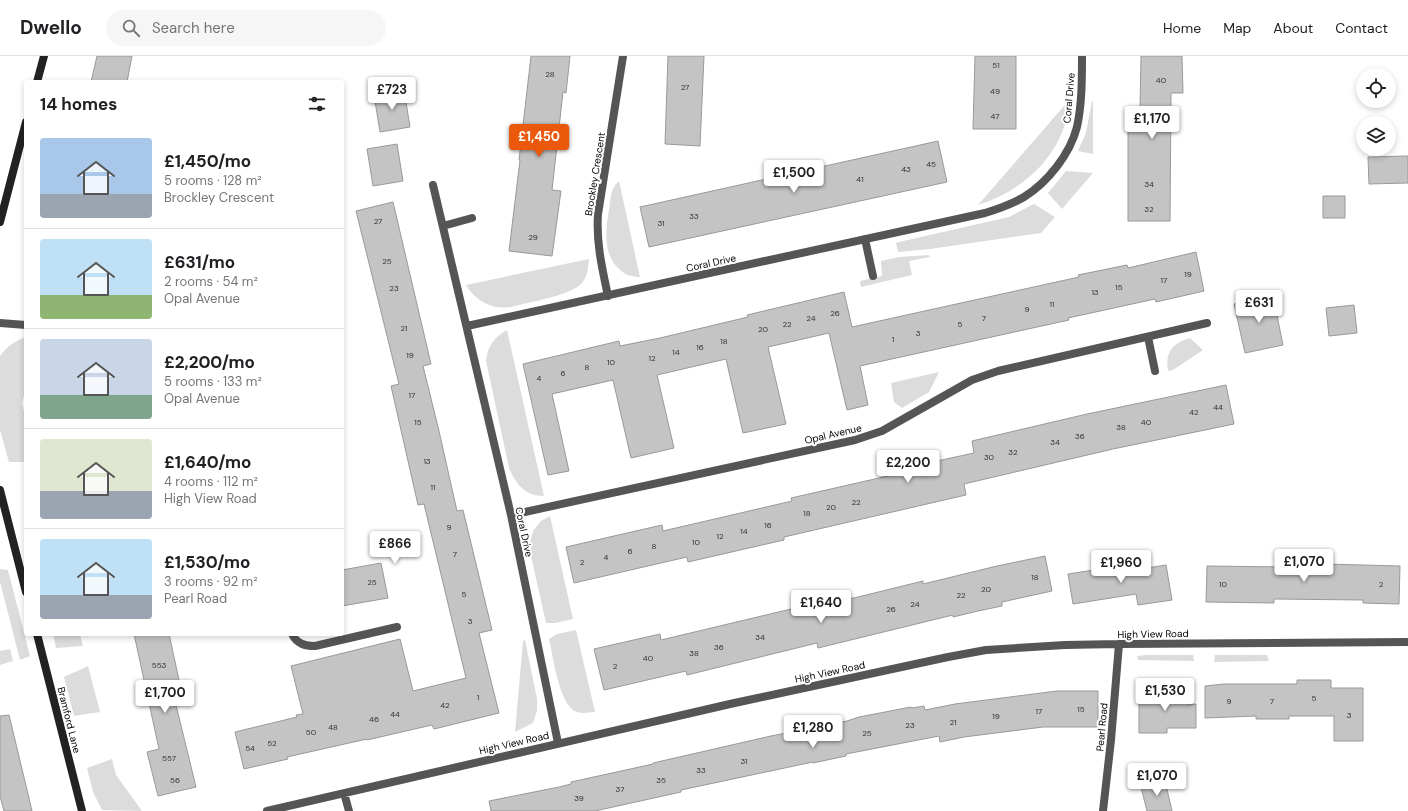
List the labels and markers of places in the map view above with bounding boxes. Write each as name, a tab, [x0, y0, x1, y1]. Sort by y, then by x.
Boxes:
pin: £723	[368, 77, 416, 111]
pin: £1,170	[1119, 106, 1185, 140]
pin: £1,450	[506, 124, 572, 158]
pin: £1,500	[761, 160, 827, 194]
pin: £631	[1235, 290, 1283, 324]
pin: £2,200	[875, 450, 941, 484]
pin: £866	[371, 531, 419, 565]
pin: £1,070	[1271, 549, 1337, 583]
pin: £1,960	[1088, 550, 1154, 584]
pin: £1,640	[788, 590, 854, 624]
pin: £1,530	[1132, 678, 1198, 712]
pin: £1,700	[132, 680, 198, 714]
pin: £1,280	[780, 715, 846, 749]
pin: £1,070	[1124, 763, 1190, 797]

